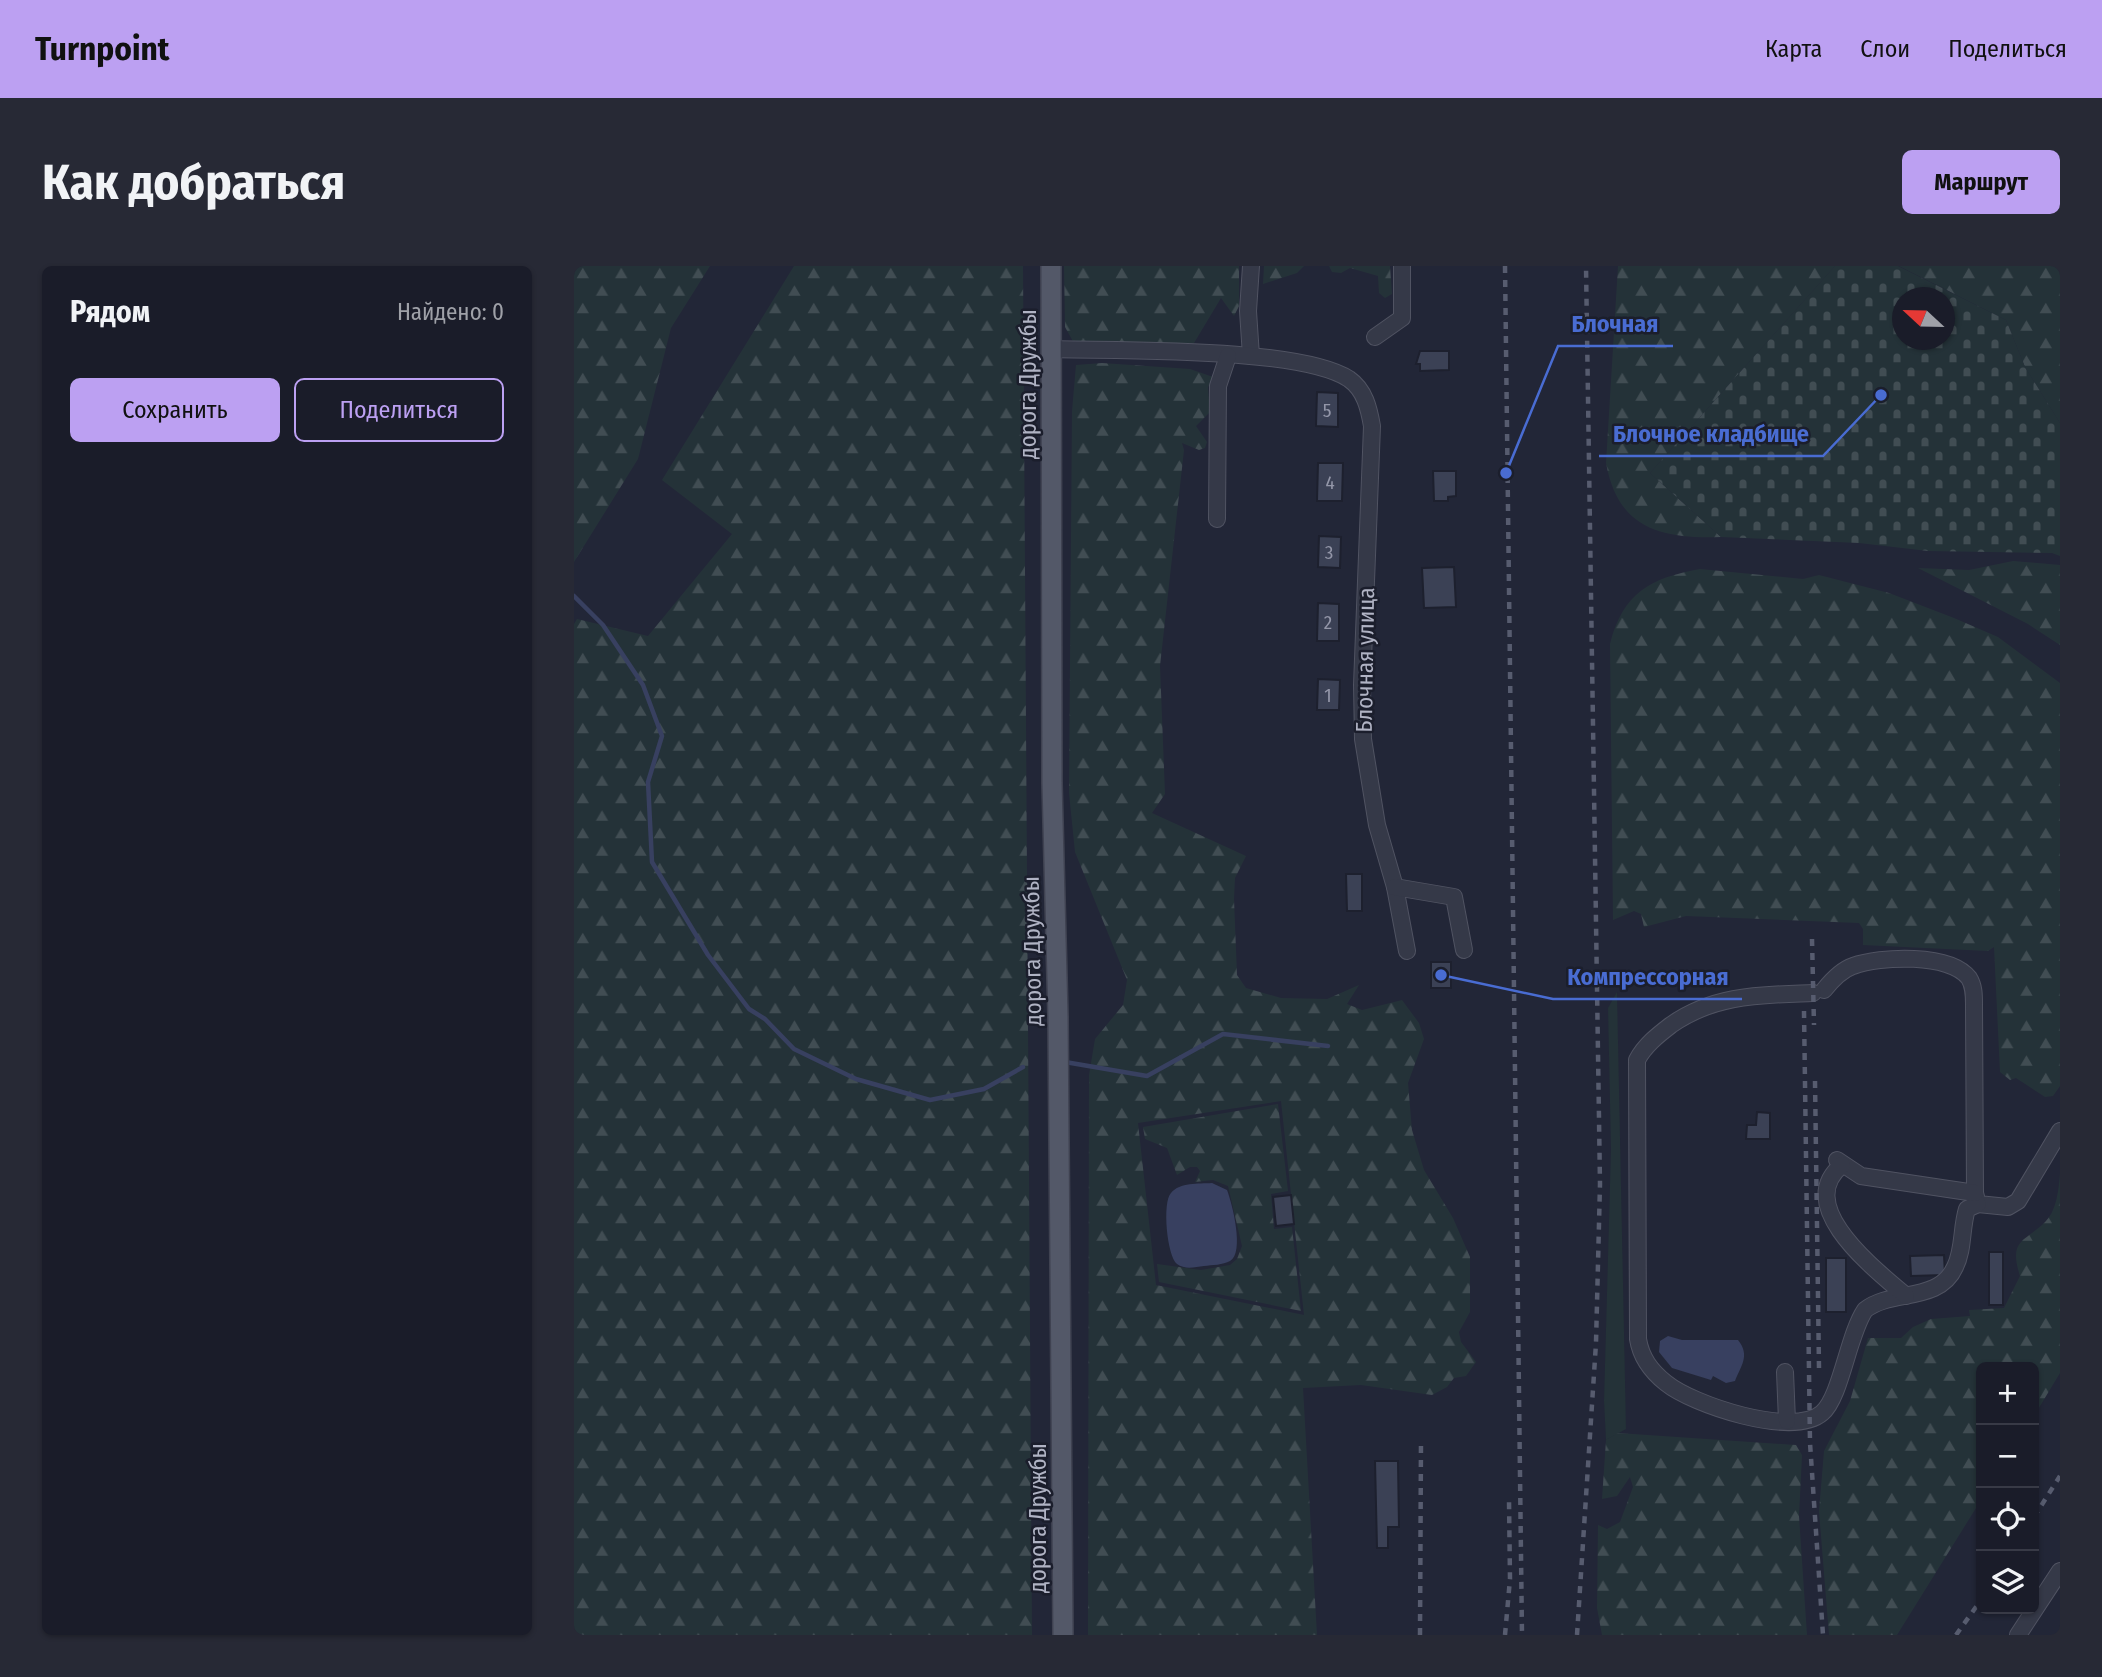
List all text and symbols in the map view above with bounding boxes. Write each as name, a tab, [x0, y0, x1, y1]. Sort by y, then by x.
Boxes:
text: Turnpoint	[35, 29, 169, 69]
text: Карта	[1765, 35, 1822, 63]
text: Слои	[1860, 35, 1910, 63]
text: Поделиться	[1948, 35, 2067, 63]
button: Маршрут	[1902, 150, 2060, 214]
text: Как добраться	[42, 153, 345, 212]
north arrow	[1892, 287, 1955, 350]
text: Рядом	[70, 294, 150, 330]
text: Найдено: 0	[397, 298, 504, 326]
callout: Блочная	[1558, 301, 1673, 346]
street label: дорога Дружбы	[1014, 309, 1042, 459]
text: Блочная	[1572, 310, 1658, 338]
button: Сохранить	[70, 378, 280, 442]
button: Поделиться	[294, 378, 504, 442]
house number: 5	[1323, 399, 1331, 422]
callout: Блочное кладбище	[1599, 411, 1823, 456]
text: Блочное кладбище	[1613, 420, 1809, 448]
house number: 4	[1325, 471, 1335, 494]
house number: 3	[1325, 541, 1333, 564]
street label: Блочная улица	[1350, 587, 1380, 733]
house number: 2	[1324, 611, 1332, 634]
house number: 1	[1324, 684, 1332, 707]
street label: дорога Дружбы	[1017, 876, 1047, 1026]
callout: Компрессорная	[1553, 954, 1742, 999]
text: Компрессорная	[1567, 963, 1729, 991]
map controls	[1976, 1362, 2039, 1614]
button: +	[1976, 1362, 2039, 1425]
button: −	[1976, 1425, 2039, 1488]
street label: дорога Дружбы	[1024, 1443, 1052, 1593]
button: locate	[1976, 1488, 2039, 1551]
button: layers	[1976, 1551, 2039, 1614]

